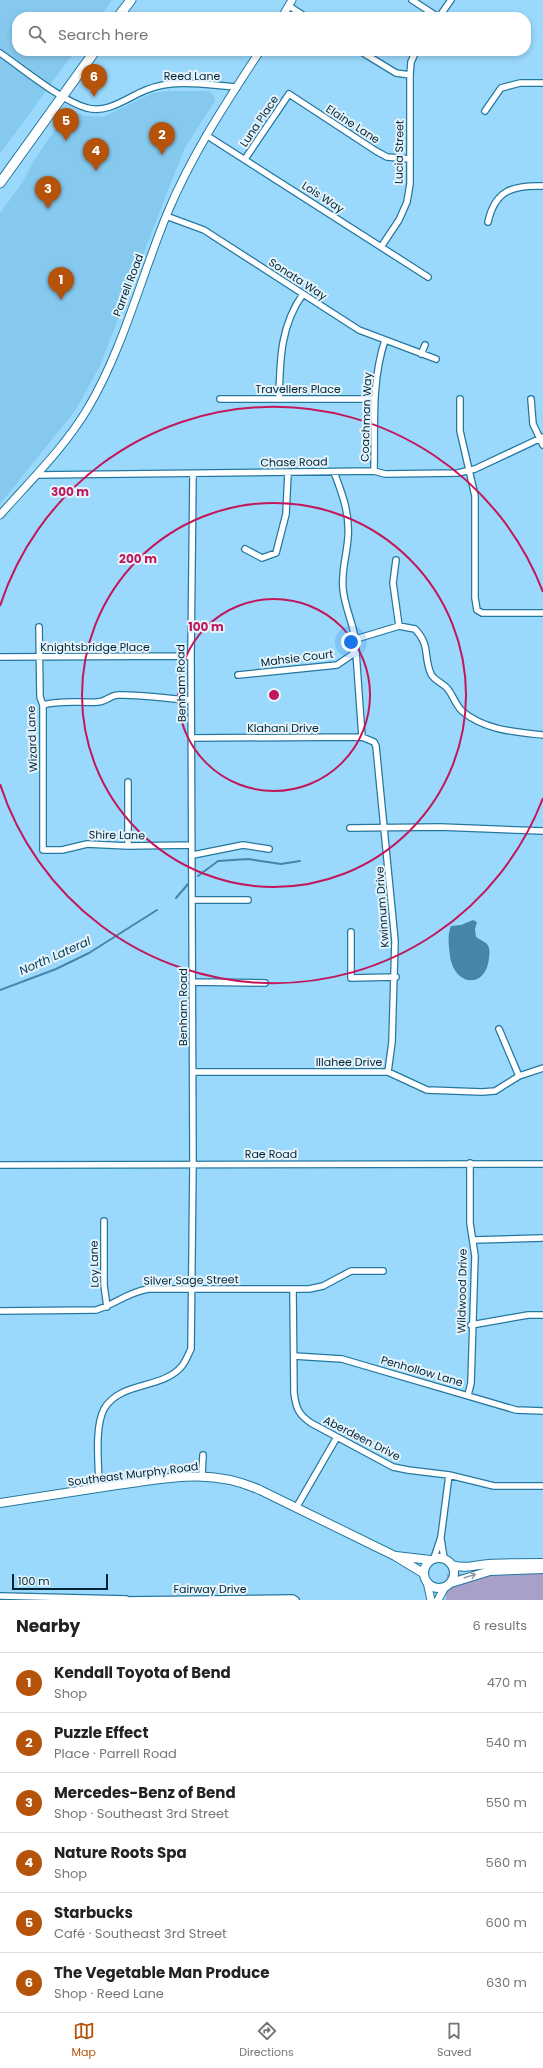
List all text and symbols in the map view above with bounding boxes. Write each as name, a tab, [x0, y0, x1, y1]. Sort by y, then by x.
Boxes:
search box	[12, 12, 531, 56]
icon: search	[26, 23, 48, 45]
text: Search here	[58, 24, 148, 45]
pin: 6	[81, 64, 107, 97]
street label: Reed Lane	[164, 68, 221, 84]
street label: Luna Place	[236, 92, 282, 150]
street label: Elaine Lane	[323, 101, 383, 148]
pin: 5	[53, 108, 79, 141]
street label: Lucia Street	[390, 120, 408, 184]
pin: 2	[149, 122, 175, 155]
pin: 4	[83, 138, 109, 171]
pin: 3	[35, 176, 61, 209]
street label: Lois Way	[299, 177, 348, 217]
street label: Parrell Road	[109, 251, 147, 319]
street label: Sonata Way	[266, 254, 331, 304]
pin: 1	[48, 267, 74, 300]
street label: Coachman Way	[356, 371, 376, 462]
street label: Travellers Place	[255, 381, 341, 397]
street label: Chase Road	[260, 453, 328, 471]
text: 300 m	[51, 483, 89, 500]
text: 200 m	[119, 550, 157, 567]
text: 100 m	[188, 618, 224, 635]
your location	[341, 632, 361, 652]
street label: Knightsbridge Place	[40, 639, 150, 655]
street label: Benham Road	[172, 644, 190, 722]
street label: Mahsie Court	[260, 646, 334, 670]
centre of rings	[267, 688, 281, 702]
street label: Wizard Lane	[23, 705, 41, 772]
street label: Klahani Drive	[247, 720, 319, 736]
street label: Shire Lane	[89, 827, 145, 843]
street label: Kwinnum Drive	[371, 866, 393, 948]
water label: North Lateral	[16, 932, 93, 979]
street label: Benham Road	[175, 968, 191, 1046]
street label: Illahee Drive	[316, 1054, 383, 1070]
street label: Rae Road	[245, 1146, 297, 1162]
street label: Loy Lane	[86, 1240, 102, 1288]
street label: Wildwood Drive	[453, 1248, 471, 1333]
street label: Silver Sage Street	[143, 1271, 239, 1289]
street label: Penhollow Lane	[379, 1352, 465, 1390]
street label: Aberdeen Drive	[321, 1412, 403, 1464]
street label: Southeast Murphy Road	[67, 1458, 199, 1490]
scale bar	[12, 1572, 108, 1591]
one-way arrow	[463, 1572, 476, 1579]
text: 100 m	[18, 1573, 50, 1589]
street label: Fairway Drive	[174, 1581, 247, 1597]
text: Nearby	[16, 1614, 80, 1638]
text: 6 results	[473, 1616, 527, 1635]
text: Kendall Toyota of Bend	[54, 1662, 231, 1683]
text: 1	[27, 1673, 31, 1692]
text: 470 m	[487, 1673, 527, 1692]
text: Shop	[54, 1684, 87, 1703]
text: Puzzle Effect	[54, 1722, 149, 1743]
text: 2	[25, 1733, 33, 1752]
text: 540 m	[486, 1733, 527, 1752]
text: Place · Parrell Road	[54, 1744, 177, 1763]
text: Mercedes-Benz of Bend	[54, 1782, 236, 1803]
text: 3	[25, 1793, 33, 1812]
text: 550 m	[486, 1793, 527, 1812]
text: Shop · Southeast 3rd Street	[54, 1804, 229, 1823]
text: Nature Roots Spa	[54, 1842, 187, 1863]
text: 4	[25, 1853, 33, 1872]
text: 560 m	[486, 1853, 527, 1872]
text: Shop	[54, 1864, 87, 1883]
text: Starbucks	[54, 1902, 133, 1923]
text: 5	[25, 1913, 33, 1932]
text: 600 m	[486, 1913, 527, 1932]
text: Café · Southeast 3rd Street	[54, 1924, 227, 1943]
text: The Vegetable Man Produce	[54, 1962, 270, 1983]
text: 6	[25, 1973, 33, 1992]
text: 630 m	[486, 1973, 527, 1992]
text: Shop · Reed Lane	[54, 1984, 164, 2003]
tab: Map	[72, 2020, 96, 2061]
tab: Directions	[239, 2020, 294, 2061]
tab: Saved	[437, 2020, 471, 2061]

